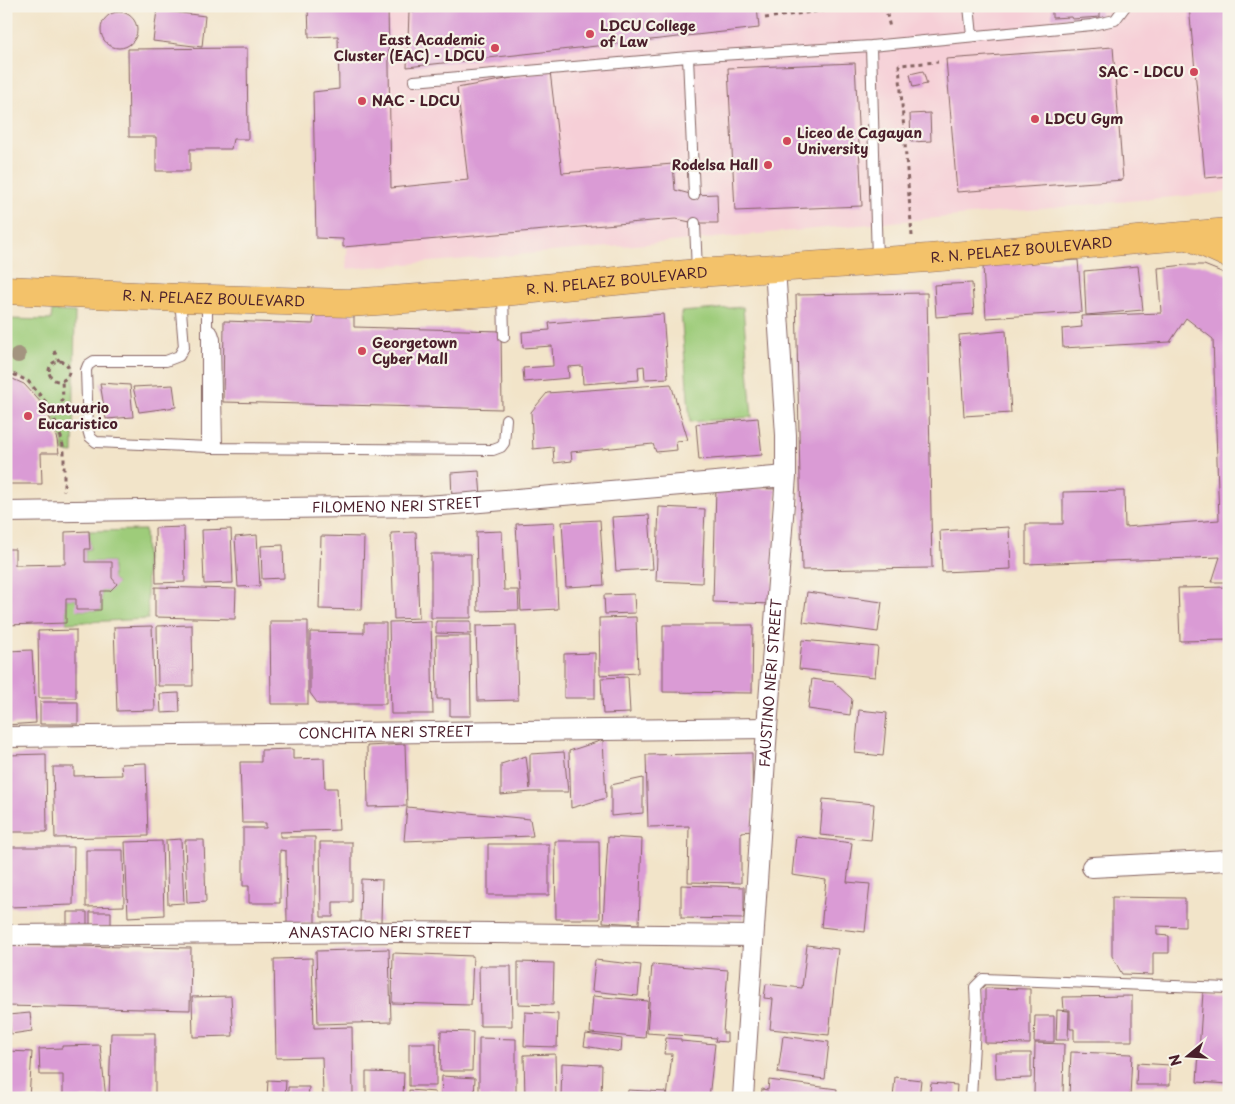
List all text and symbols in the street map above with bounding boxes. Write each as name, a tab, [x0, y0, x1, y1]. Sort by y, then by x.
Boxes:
place label: LDCU College of Law	[600, 15, 696, 52]
marker: LDCU College of Law	[584, 28, 596, 40]
place label: East Academic Cluster (EAC) - LDCU	[334, 29, 486, 66]
marker: East Academic Cluster (EAC) - LDCU	[489, 42, 501, 54]
place label: SAC - LDCU	[1098, 61, 1184, 82]
marker: SAC - LDCU	[1188, 66, 1200, 78]
place label: NAC - LDCU	[372, 90, 460, 111]
marker: NAC - LDCU	[356, 95, 368, 107]
place label: LDCU Gym	[1045, 108, 1123, 129]
marker: LDCU Gym	[1029, 113, 1041, 125]
place label: Liceo de Cagayan University	[797, 122, 922, 159]
marker: Liceo de Cagayan University	[781, 135, 793, 147]
place label: Rodelsa Hall	[672, 154, 758, 175]
marker: Rodelsa Hall	[762, 159, 774, 171]
street label: R. N. PELAEZ BOULEVARD	[930, 231, 1113, 268]
street label: R. N. PELAEZ BOULEVARD	[525, 261, 708, 300]
street label: R. N. PELAEZ BOULEVARD	[122, 284, 305, 312]
place label: Georgetown Cyber Mall	[372, 332, 458, 369]
marker: Georgetown Cyber Mall	[356, 345, 368, 357]
place label: Santuario Eucaristico	[38, 397, 118, 434]
marker: Santuario Eucaristico	[22, 410, 34, 422]
street label: FILOMENO NERI STREET	[312, 491, 483, 518]
street label: FAUSTINO NERI STREET	[753, 597, 787, 768]
street label: CONCHITA NERI STREET	[298, 720, 474, 744]
street label: ANASTACIO NERI STREET	[288, 921, 472, 943]
north arrow	[1162, 1032, 1212, 1082]
text: N	[1163, 1052, 1187, 1069]

